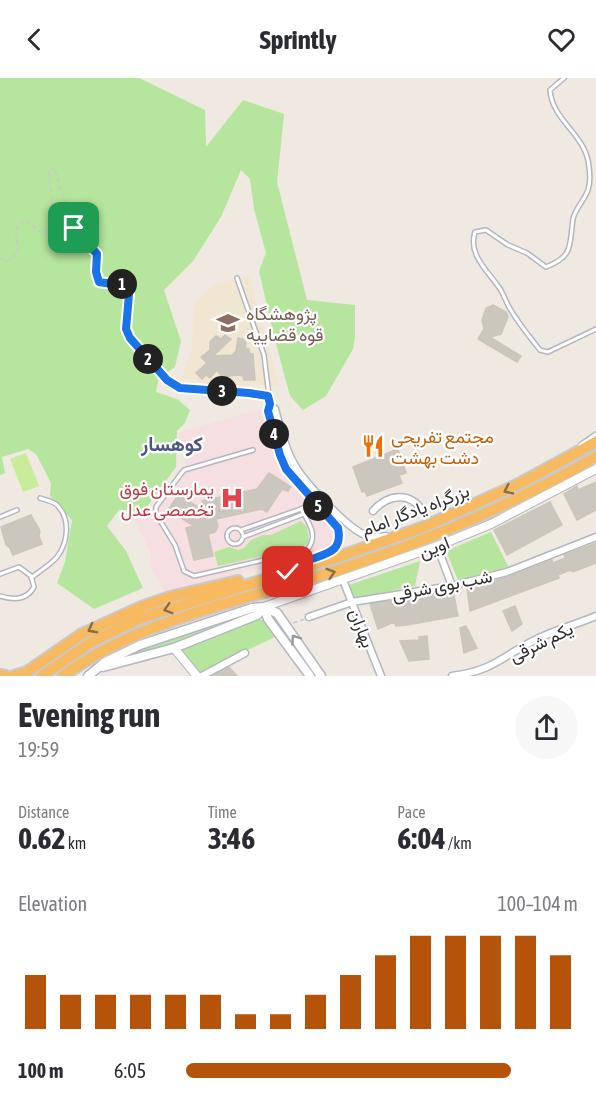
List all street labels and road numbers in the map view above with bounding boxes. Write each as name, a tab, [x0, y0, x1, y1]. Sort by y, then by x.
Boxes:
street label: بزرگراه یادگار امام	[358, 480, 473, 542]
street label: اوین	[416, 532, 453, 563]
street label: شب بوی شرقی	[390, 565, 494, 606]
street label: بهاران	[344, 605, 379, 651]
street label: یکم شرقی	[506, 618, 577, 668]

